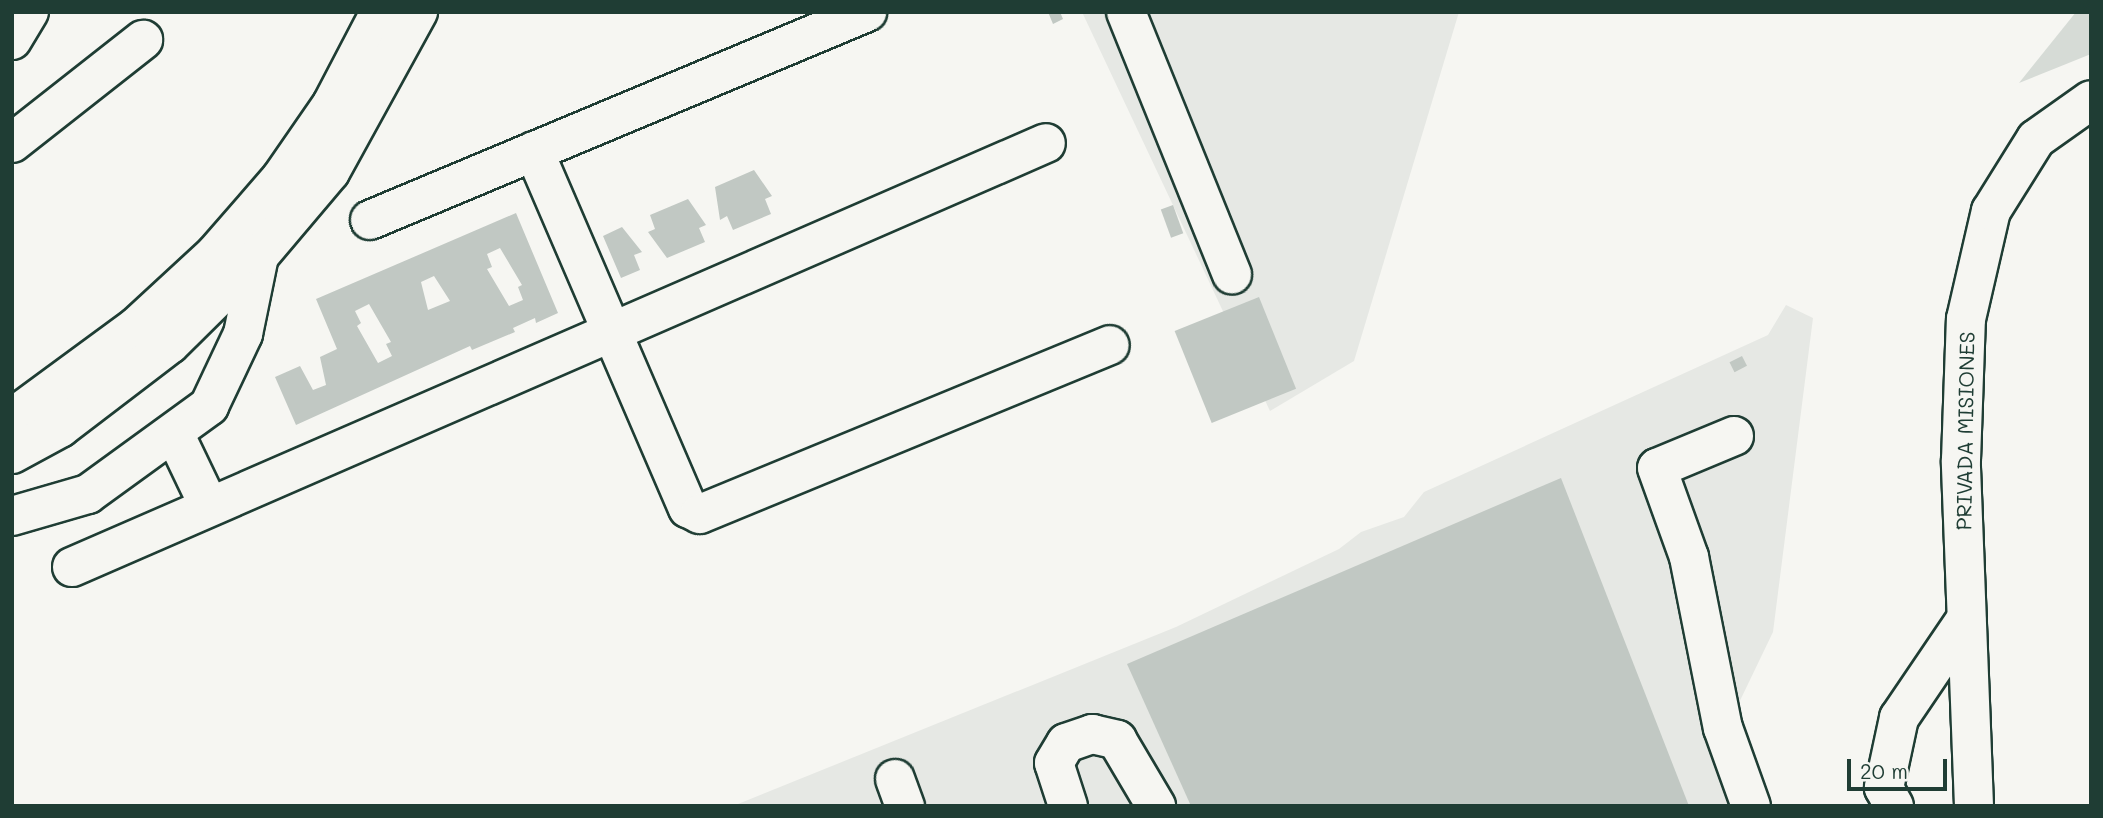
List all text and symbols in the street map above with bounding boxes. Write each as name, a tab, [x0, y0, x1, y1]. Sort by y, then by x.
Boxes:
street label: PRIVADA MISIONES	[1951, 331, 1979, 531]
scale bar	[1851, 744, 1951, 788]
text: 20 m	[1860, 757, 1908, 784]

